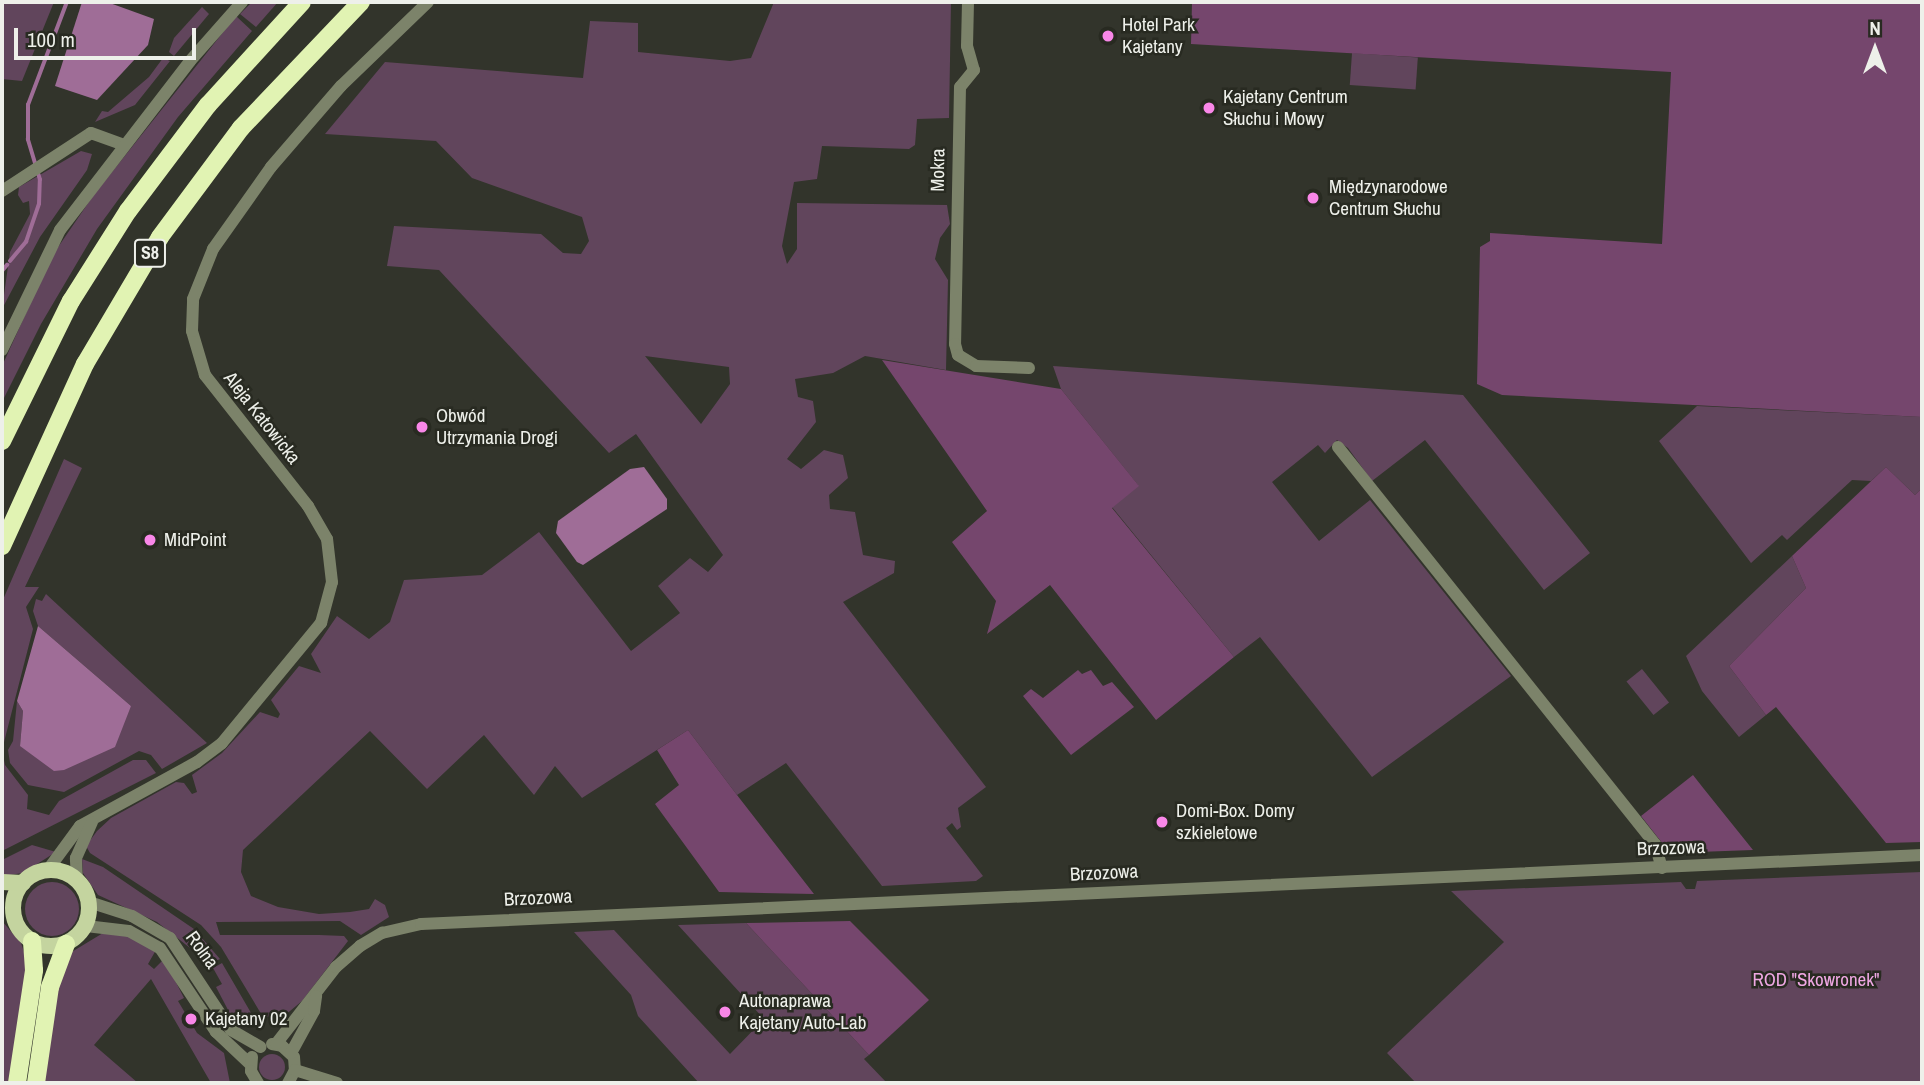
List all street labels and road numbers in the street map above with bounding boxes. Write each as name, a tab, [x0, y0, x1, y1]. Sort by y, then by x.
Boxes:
street label: Mokra	[926, 148, 950, 192]
road number: S8	[132, 239, 168, 268]
street label: Aleja Katowicka	[219, 367, 305, 469]
street label: Brzozowa	[1636, 835, 1706, 861]
street label: Brzozowa	[1069, 860, 1139, 886]
street label: Brzozowa	[503, 885, 573, 911]
street label: Rolna	[181, 927, 223, 973]

